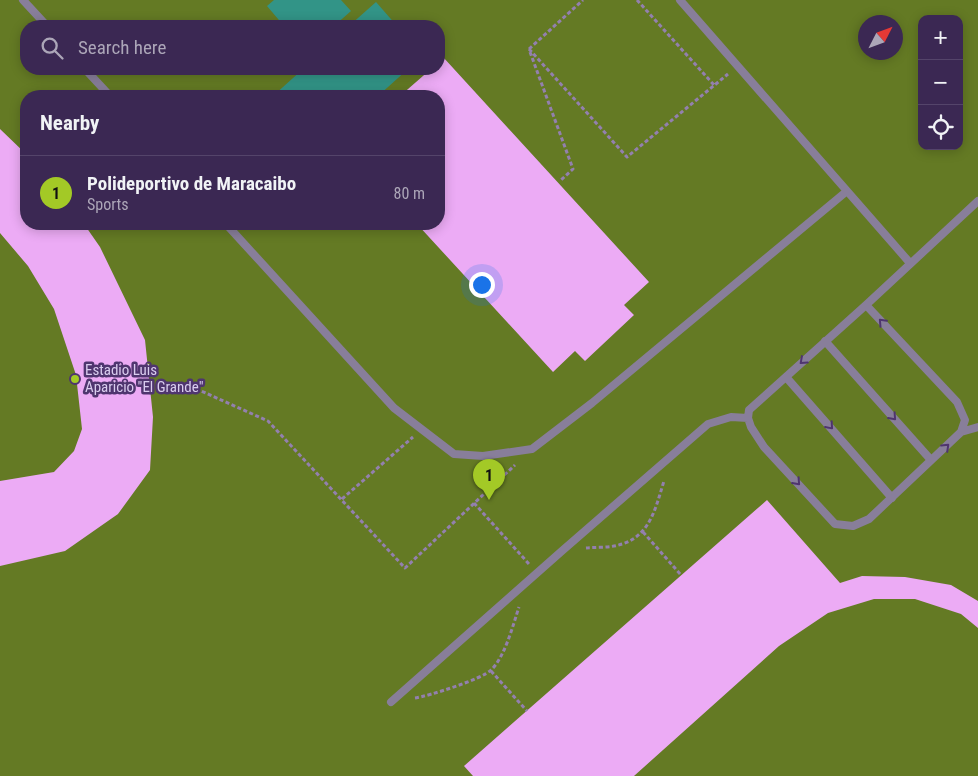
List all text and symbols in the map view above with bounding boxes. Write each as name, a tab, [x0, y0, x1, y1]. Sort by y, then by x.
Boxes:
north arrow	[858, 15, 903, 60]
map controls	[918, 15, 963, 150]
button: +	[918, 15, 963, 60]
search box	[20, 20, 445, 75]
icon: search	[38, 34, 66, 62]
text: Search here	[78, 36, 166, 59]
button: −	[918, 60, 963, 105]
button: locate	[918, 105, 963, 150]
text: Nearby	[40, 111, 99, 135]
text: Polideportivo de Maracaibo	[87, 172, 296, 195]
text: 1	[52, 184, 60, 203]
text: 80 m	[393, 184, 425, 203]
text: Sports	[87, 195, 129, 214]
your location	[469, 272, 495, 298]
one-way arrow	[879, 319, 888, 328]
one-way arrow	[800, 355, 809, 364]
place label: Estadio Luis Aparicio "El Grande"	[85, 361, 204, 396]
marker: Estadio Luis Aparicio "El Grande"	[69, 373, 81, 385]
one-way arrow	[887, 412, 896, 421]
one-way arrow	[824, 421, 833, 430]
one-way arrow	[940, 443, 949, 452]
pin: 1	[473, 459, 505, 500]
one-way arrow	[791, 477, 800, 486]

